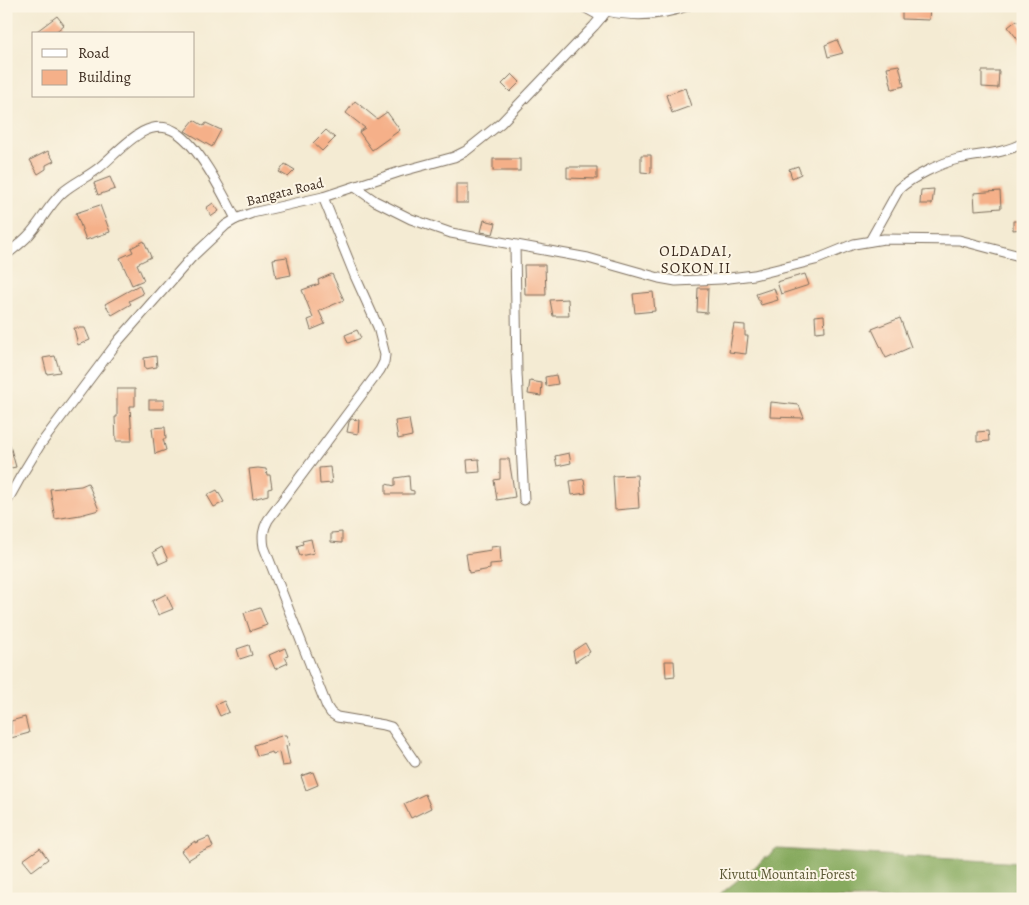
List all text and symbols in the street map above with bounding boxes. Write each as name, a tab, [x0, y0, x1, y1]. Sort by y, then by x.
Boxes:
legend	[32, 32, 195, 98]
text: Road	[78, 43, 110, 63]
text: Building	[78, 67, 131, 87]
street label: Bangata Road	[244, 173, 326, 211]
district label: OLDADAI, SOKON II	[659, 241, 733, 278]
park label: Kivutu Mountain Forest	[719, 865, 855, 884]

